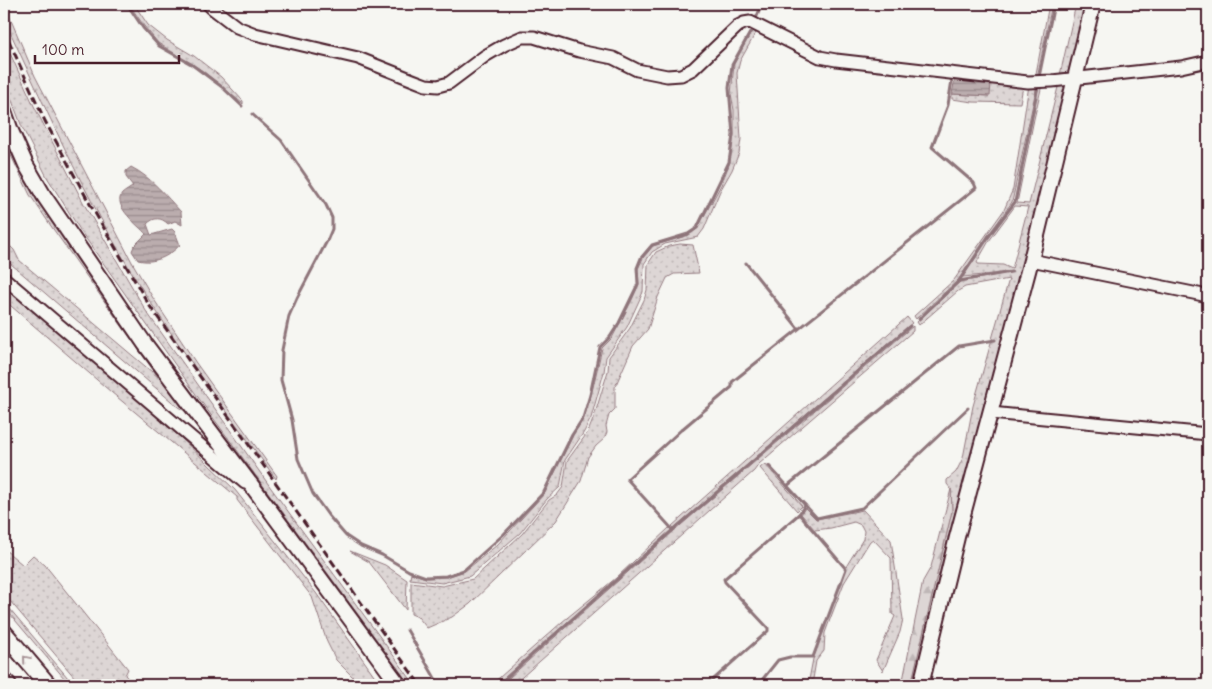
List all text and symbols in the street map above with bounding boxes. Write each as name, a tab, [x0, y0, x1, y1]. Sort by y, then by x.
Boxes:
scale bar	[35, 32, 179, 64]
text: 100 m	[42, 40, 84, 59]
one-way arrow	[23, 656, 32, 665]

